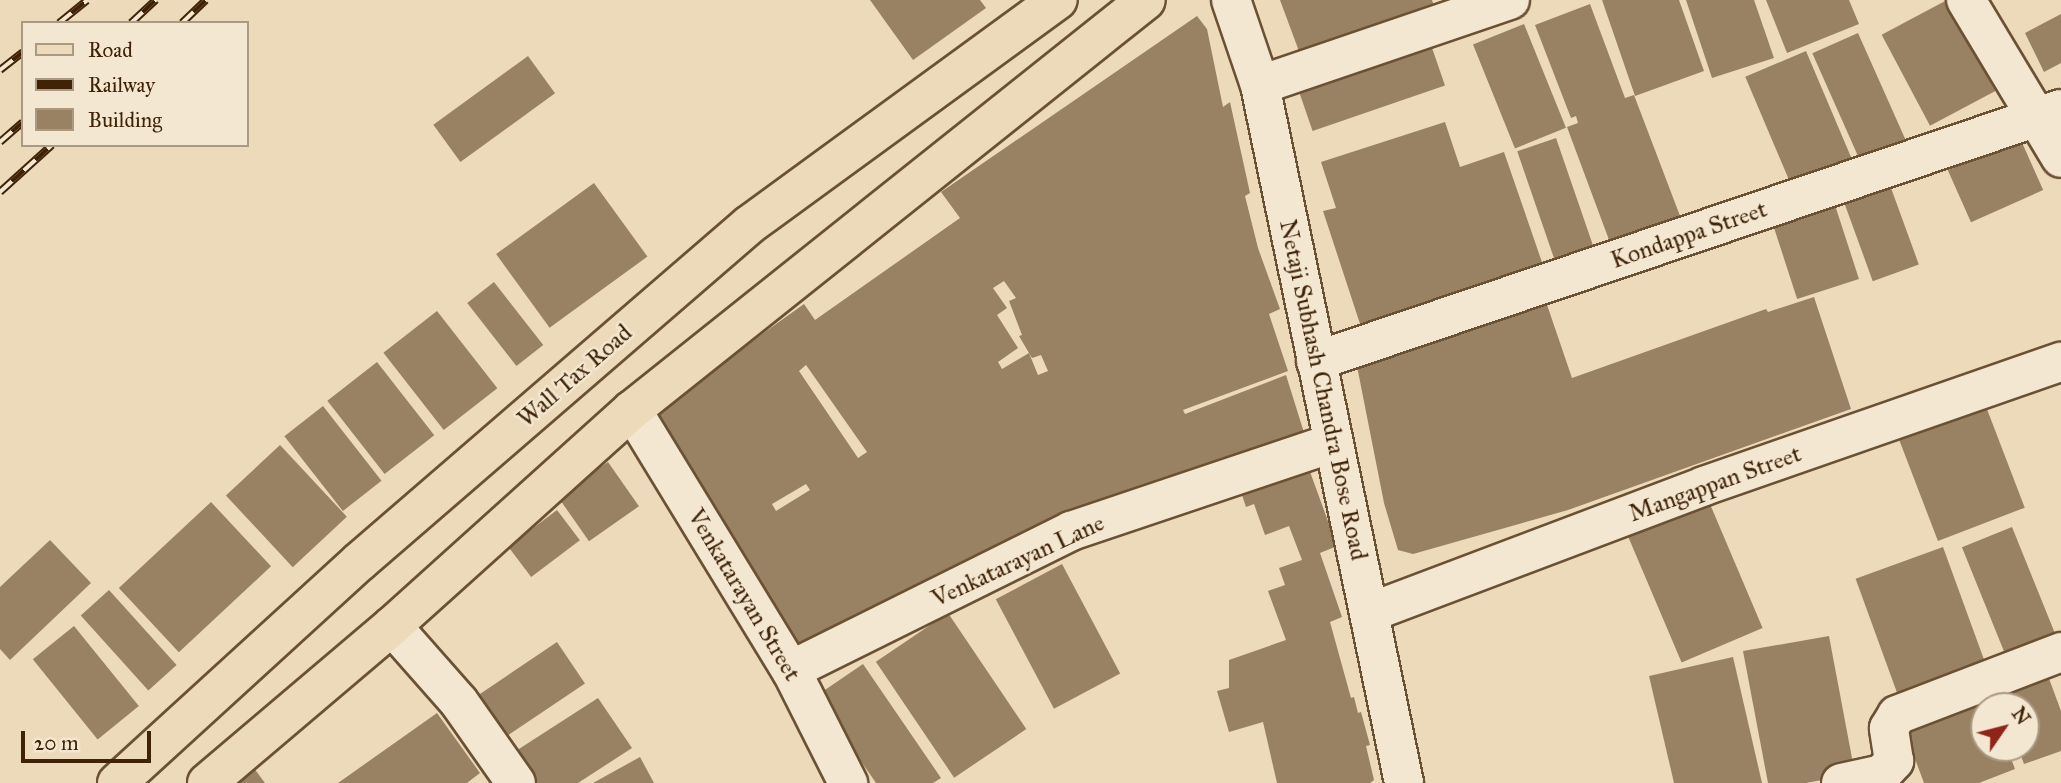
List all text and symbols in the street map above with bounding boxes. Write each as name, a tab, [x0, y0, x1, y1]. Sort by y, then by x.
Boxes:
legend	[21, 21, 248, 147]
text: Road	[88, 37, 133, 63]
text: Railway	[88, 72, 155, 98]
text: Building	[88, 107, 162, 133]
street label: Kondappa Street	[1607, 195, 1771, 275]
street label: Netaji Subhash Chandra Bose Road	[1273, 217, 1373, 563]
street label: Wall Tax Road	[512, 319, 638, 433]
street label: Mangappan Street	[1625, 439, 1805, 529]
street label: Venkatarayan Street	[681, 504, 807, 686]
street label: Venkatarayan Lane	[927, 508, 1109, 614]
north arrow	[1970, 692, 2040, 762]
text: N	[2007, 703, 2035, 729]
scale bar	[24, 716, 154, 760]
text: 20 m	[34, 730, 79, 756]

